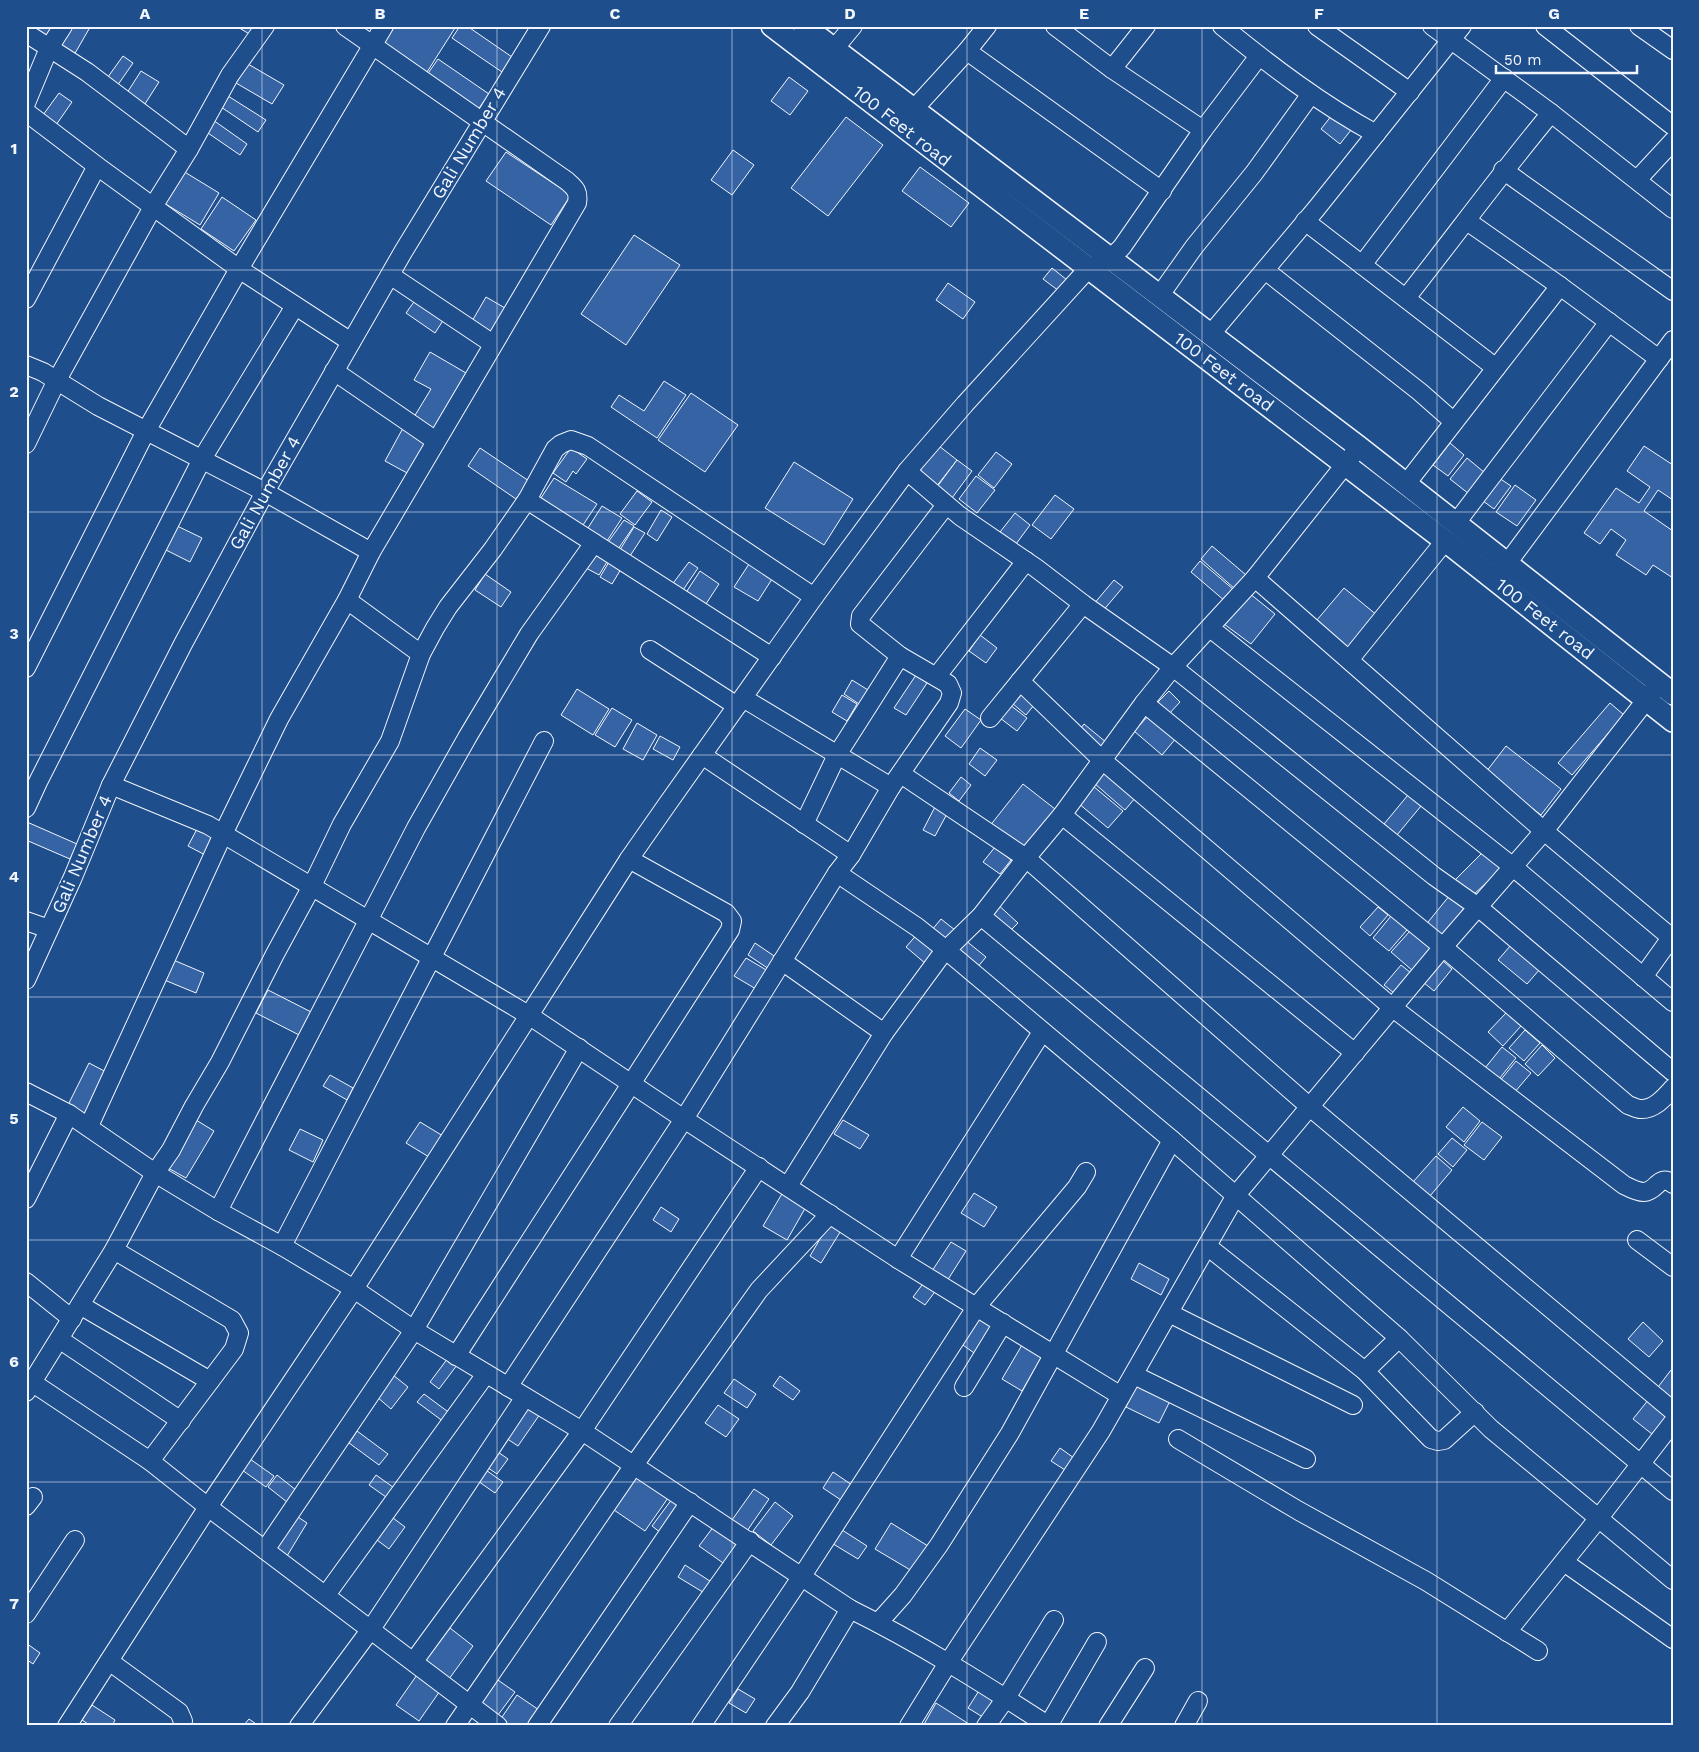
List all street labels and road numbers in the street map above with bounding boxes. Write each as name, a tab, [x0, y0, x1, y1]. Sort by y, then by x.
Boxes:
street label: 100 Feet road	[849, 81, 956, 171]
street label: Gali Number 4	[427, 83, 510, 202]
street label: 100 Feet road	[1170, 327, 1278, 416]
street label: Gali Number 4	[225, 432, 304, 553]
street label: 100 Feet road	[1492, 574, 1599, 664]
street label: Gali Number 4	[47, 791, 116, 916]

